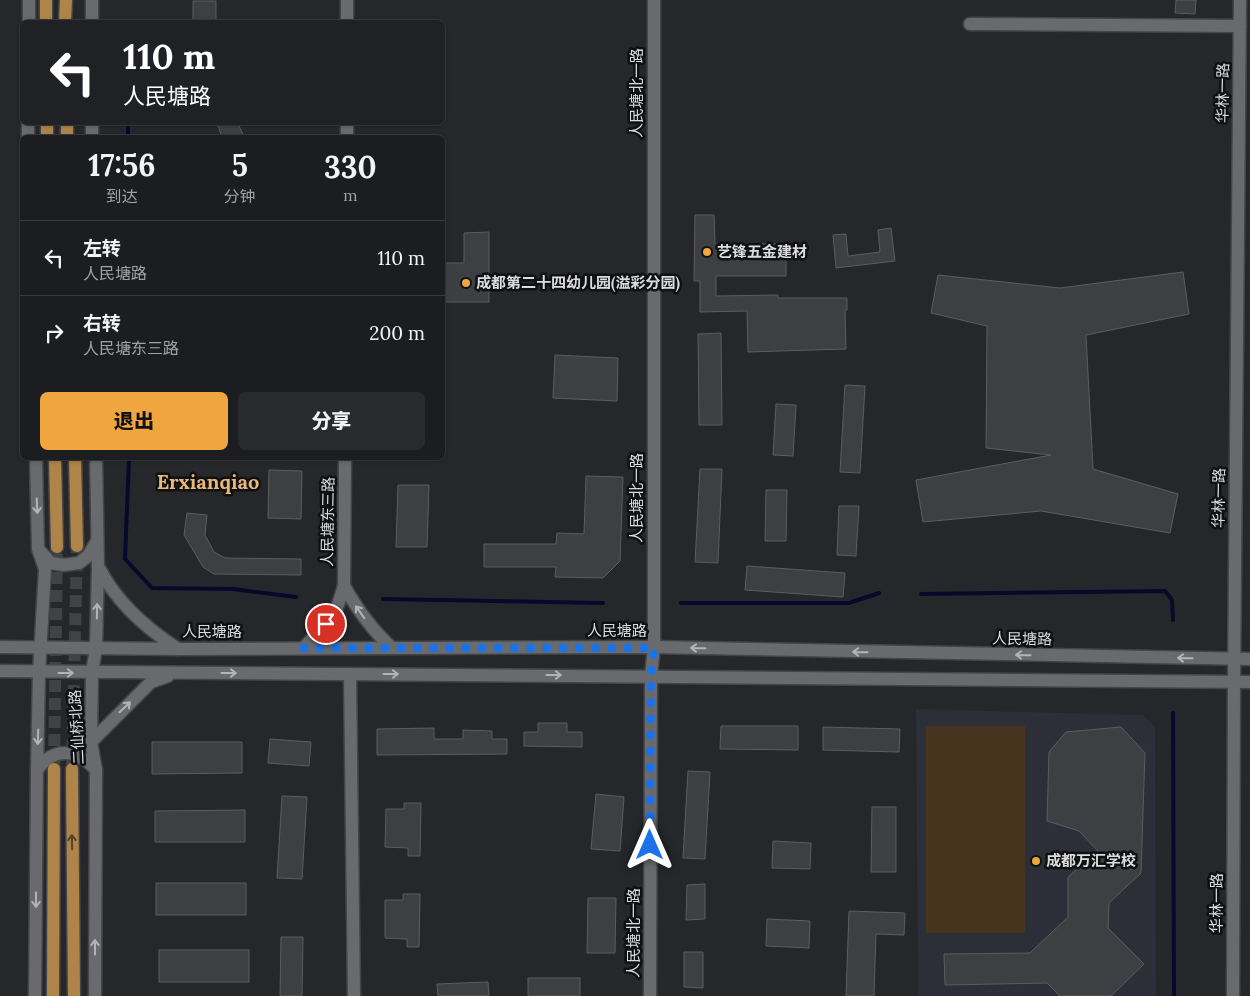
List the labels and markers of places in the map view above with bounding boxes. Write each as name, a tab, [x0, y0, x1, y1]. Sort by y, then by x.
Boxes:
place label: 艺锋五金建材	[717, 242, 807, 261]
marker: 艺锋五金建材	[701, 246, 713, 258]
place label: 成都第二十四幼儿园(溢彩分园)	[476, 273, 680, 293]
marker: 成都第二十四幼儿园(溢彩分园)	[460, 277, 472, 289]
pin	[305, 603, 347, 645]
place label: 成都万汇学校	[1046, 851, 1136, 870]
marker: 成都万汇学校	[1030, 855, 1042, 867]

